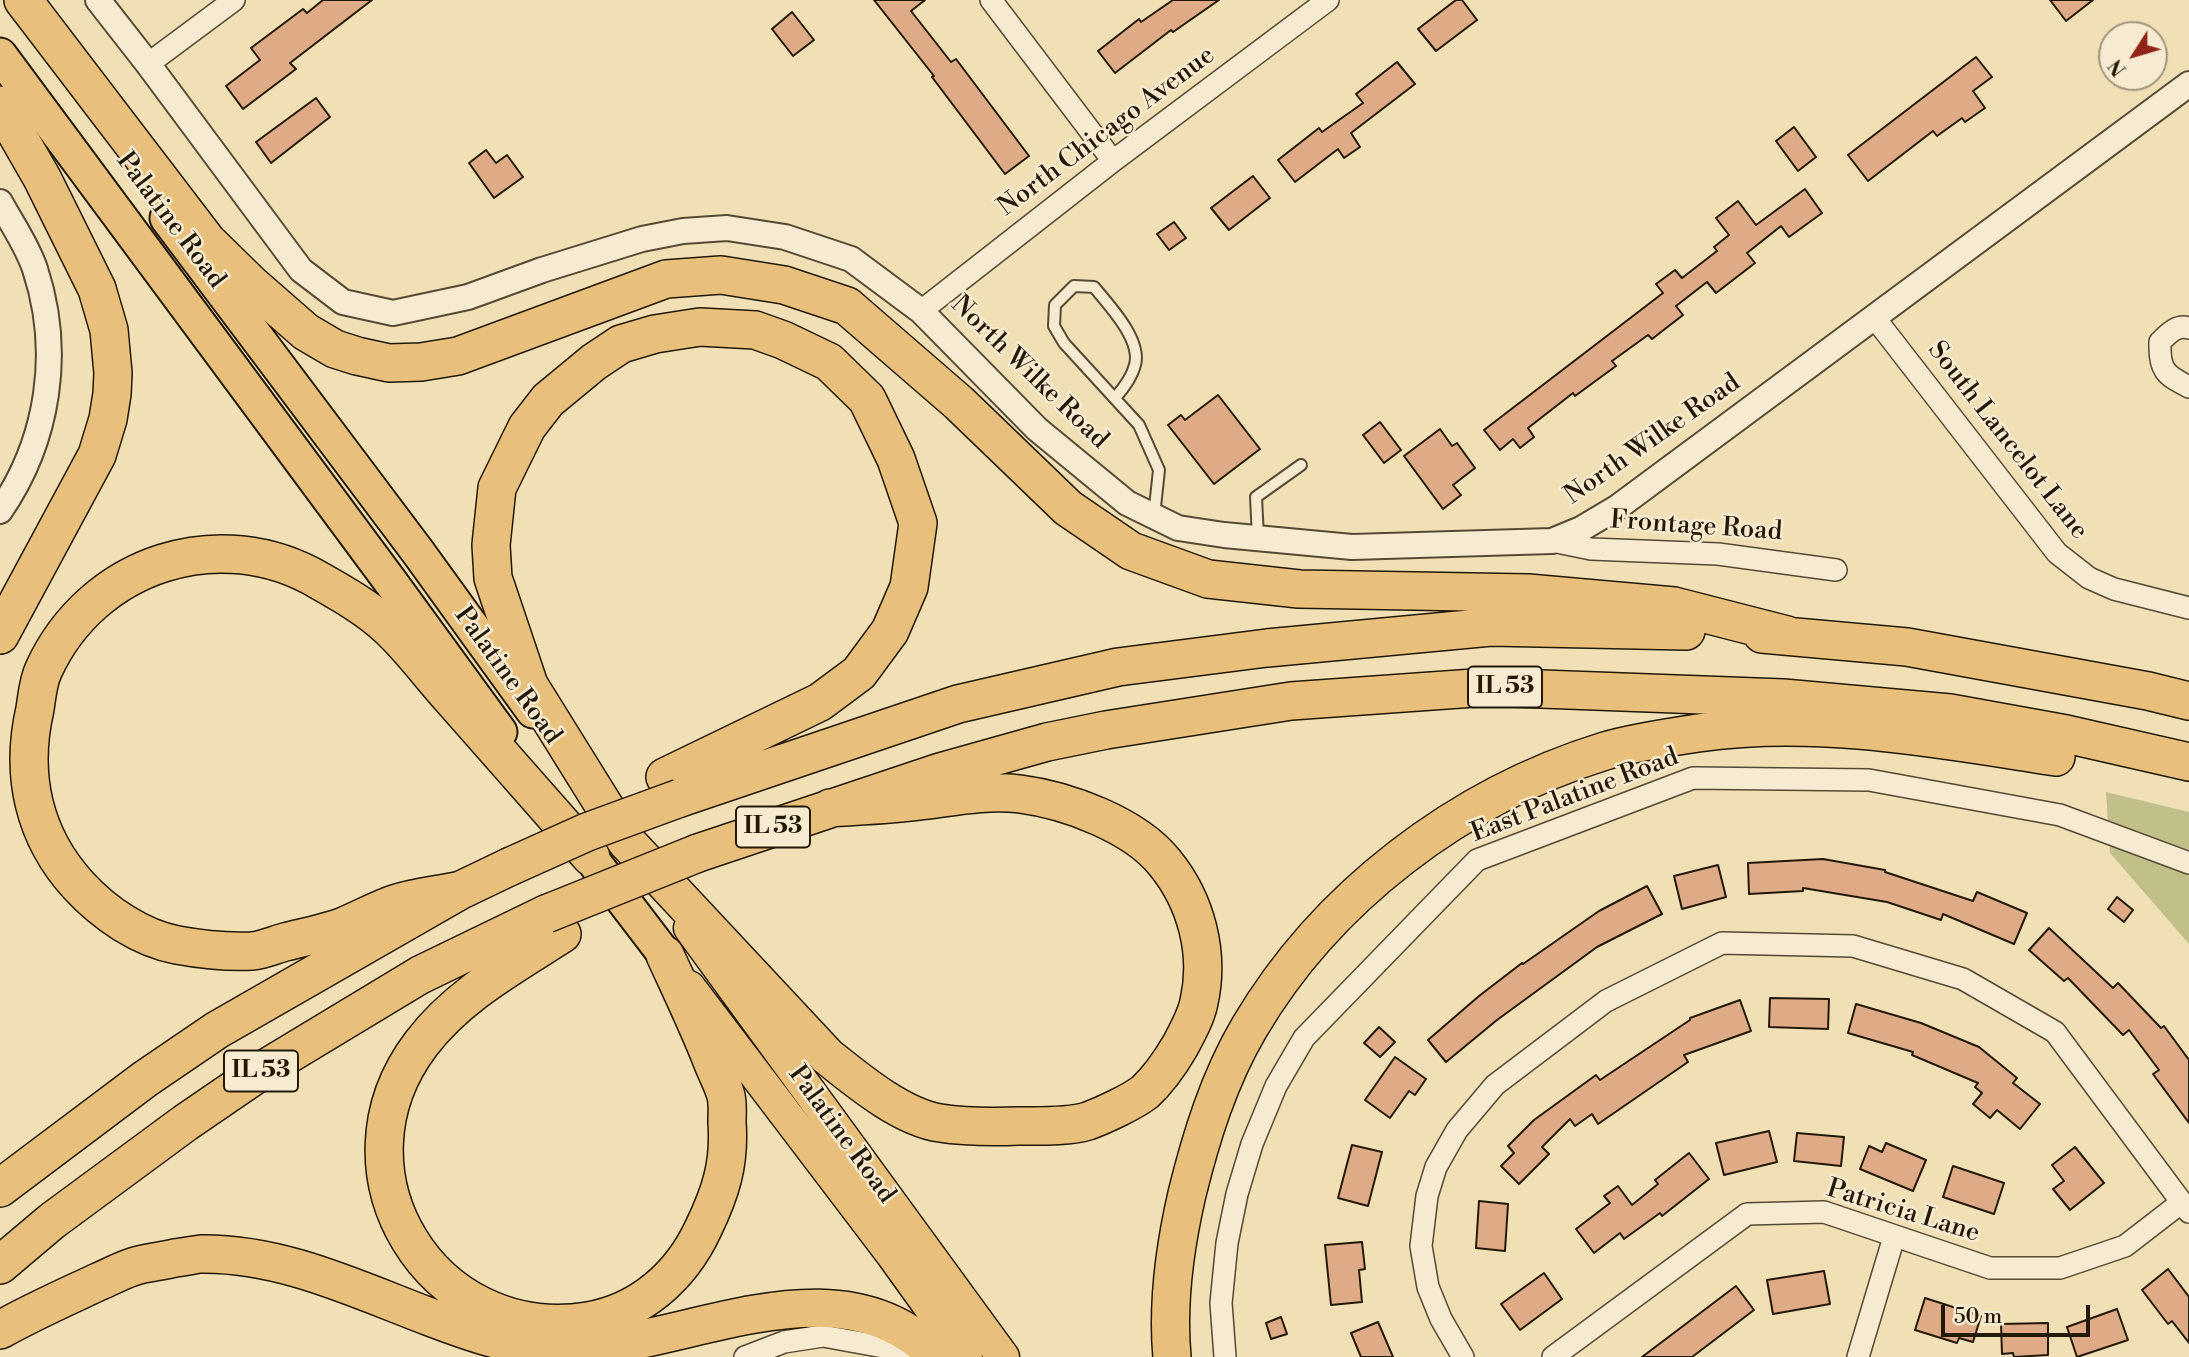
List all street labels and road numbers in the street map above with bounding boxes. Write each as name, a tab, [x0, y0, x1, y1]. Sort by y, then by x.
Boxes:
street label: North Chicago Avenue	[992, 40, 1222, 224]
street label: Palatine Road	[109, 147, 231, 295]
street label: North Wilke Road	[944, 290, 1114, 456]
street label: South Lancelot Lane	[1920, 336, 2094, 546]
street label: North Wilke Road	[1559, 368, 1747, 512]
street label: Frontage Road	[1609, 505, 1783, 549]
street label: Palatine Road	[447, 601, 567, 751]
road number: IL 53	[1468, 666, 1542, 708]
street label: East Palatine Road	[1467, 742, 1683, 850]
road number: IL 53	[736, 806, 810, 848]
road number: IL 53	[224, 1050, 298, 1092]
street label: Palatine Road	[781, 1060, 901, 1210]
street label: Patricia Lane	[1823, 1174, 1983, 1250]

